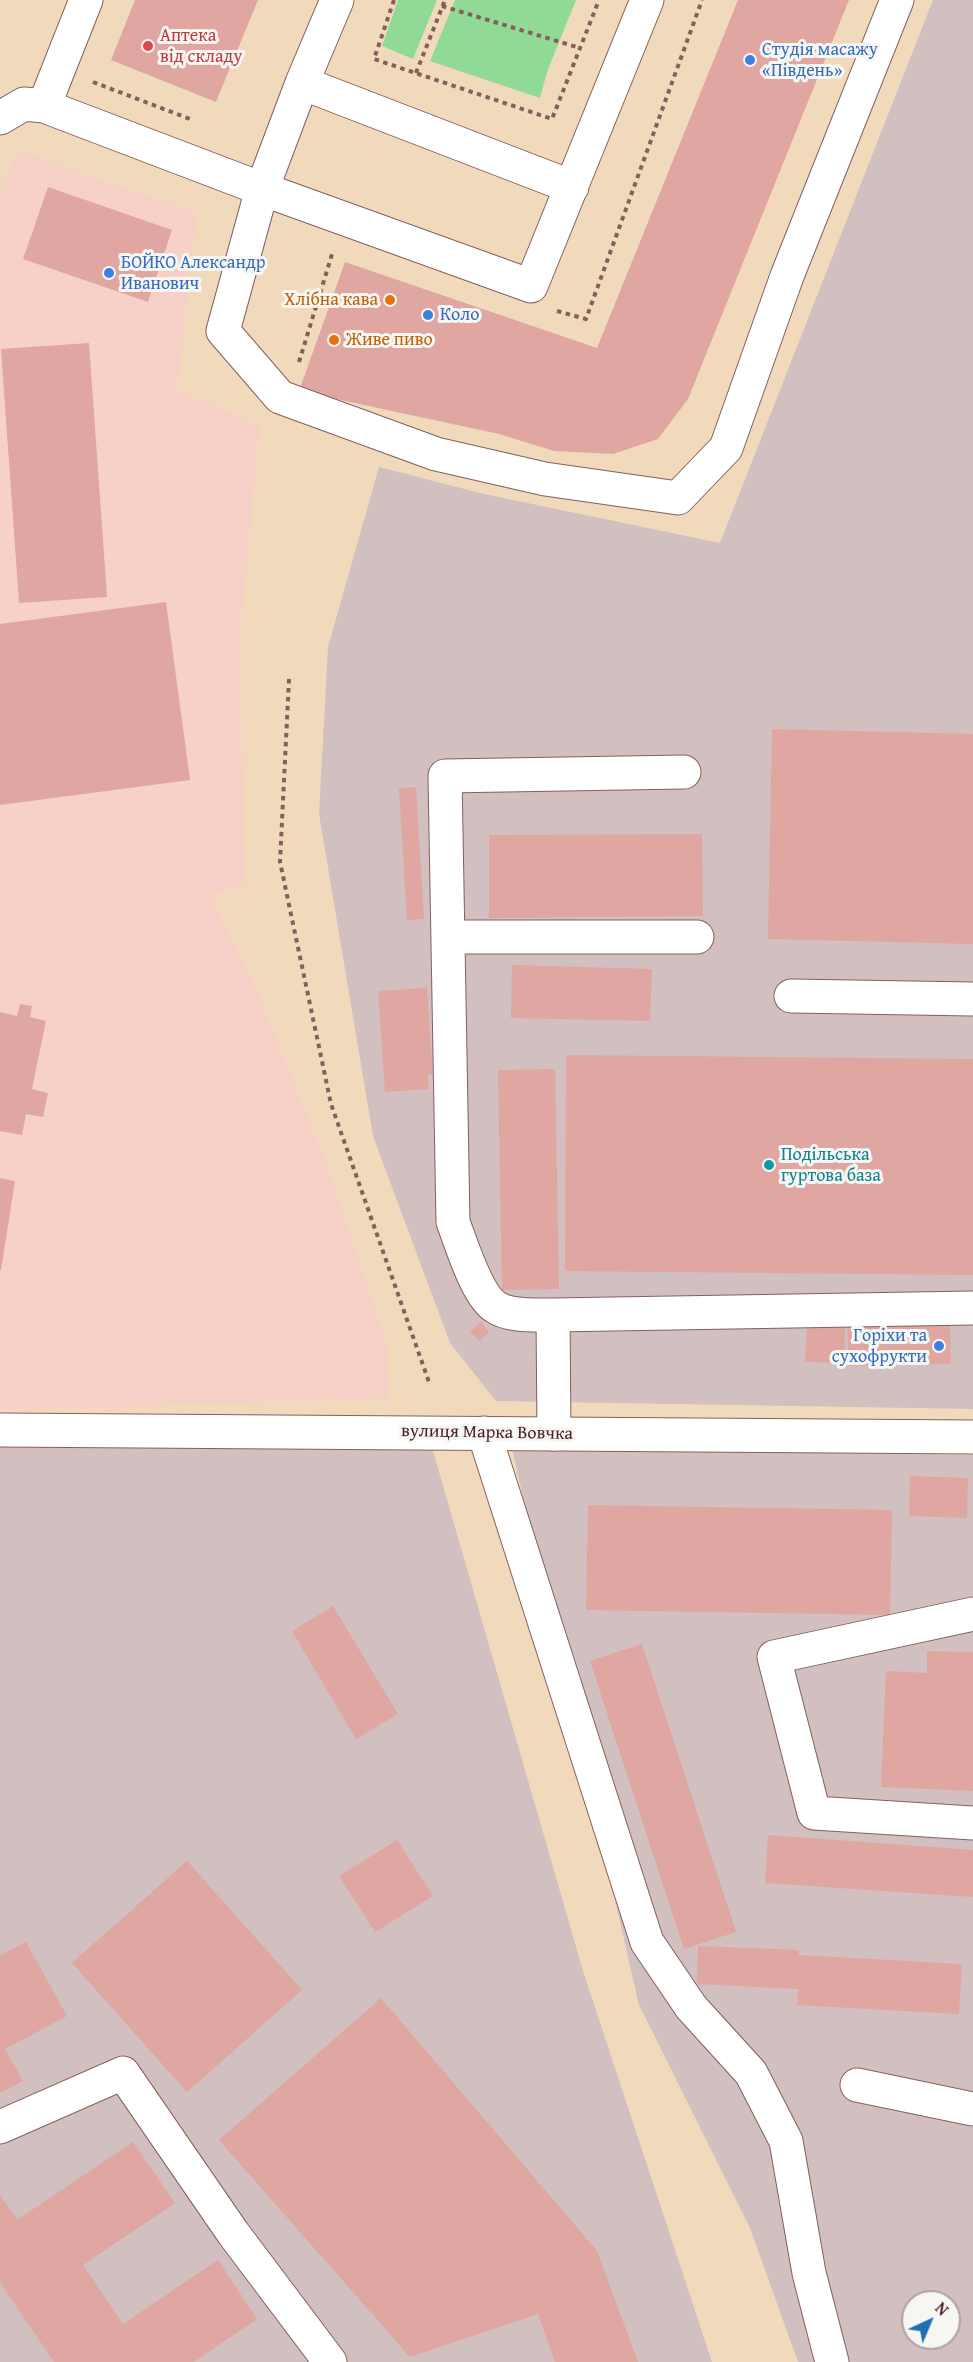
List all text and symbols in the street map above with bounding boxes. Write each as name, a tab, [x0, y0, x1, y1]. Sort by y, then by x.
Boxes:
place label: Аптека від складу	[160, 25, 242, 68]
marker: Аптека від складу	[141, 39, 155, 53]
place label: Студія масажу «Південь»	[762, 39, 878, 82]
marker: Студія масажу «Південь»	[743, 53, 757, 67]
place label: БОЙКО Александр Иванович	[121, 252, 265, 294]
marker: БОЙКО Александр Иванович	[102, 266, 116, 280]
place label: Хлібна кава	[284, 289, 378, 311]
marker: Хлібна кава	[383, 293, 397, 307]
place label: Коло	[440, 304, 479, 326]
marker: Коло	[421, 308, 435, 322]
place label: Живе пиво	[346, 329, 433, 351]
marker: Живе пиво	[327, 333, 341, 347]
place label: Подільська гуртова база	[781, 1144, 881, 1186]
marker: Подільська гуртова база	[762, 1158, 776, 1172]
place label: Горіхи та сухофрукти	[832, 1325, 927, 1368]
marker: Горіхи та сухофрукти	[932, 1339, 946, 1353]
street label: вулиця Марка Вовчка	[401, 1421, 573, 1445]
north arrow	[901, 2290, 961, 2350]
text: N	[930, 2296, 954, 2321]

